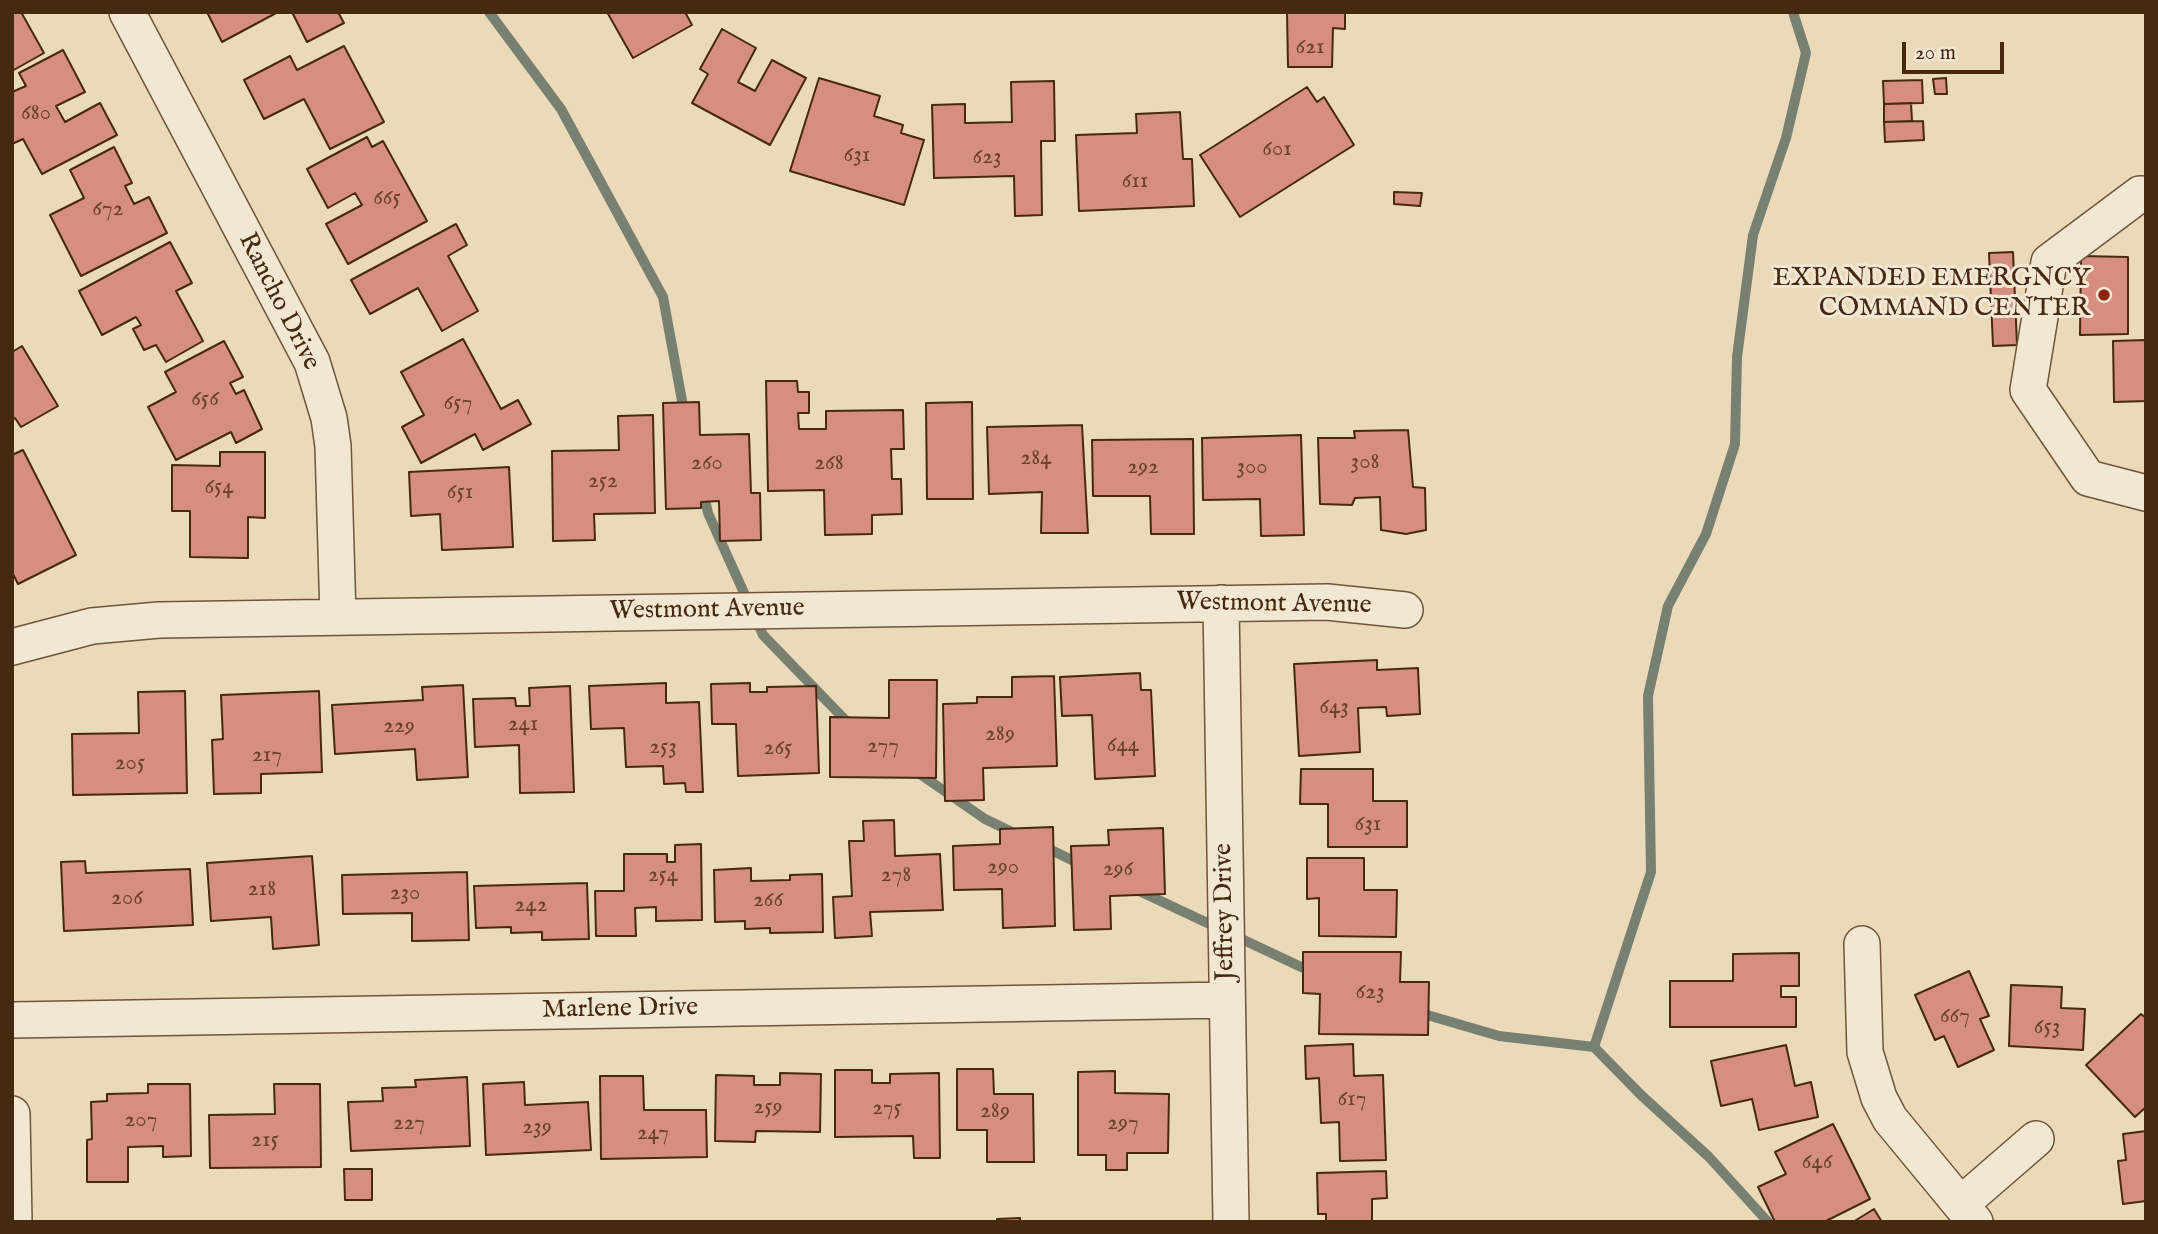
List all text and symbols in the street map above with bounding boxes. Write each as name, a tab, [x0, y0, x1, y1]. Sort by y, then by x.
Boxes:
scale bar	[1906, 28, 2008, 72]
house number: 621	[1295, 34, 1325, 62]
text: 20 m	[1915, 40, 1956, 67]
house number: 680	[21, 100, 51, 128]
house number: 601	[1262, 136, 1292, 164]
house number: 631	[844, 142, 870, 170]
house number: 623	[972, 144, 1002, 172]
house number: 611	[1122, 168, 1148, 196]
house number: 665	[373, 185, 401, 213]
house number: 672	[92, 196, 124, 224]
street label: Rancho Drive	[230, 228, 326, 376]
place label: EXPANDED EMERGNCY COMMAND CENTER	[1773, 264, 2090, 326]
marker: EXPANDED EMERGNCY COMMAND CENTER	[2096, 287, 2112, 303]
house number: 656	[191, 386, 219, 414]
house number: 657	[444, 390, 472, 418]
house number: 284	[1020, 445, 1052, 473]
house number: 308	[1351, 449, 1379, 477]
house number: 260	[691, 450, 723, 478]
house number: 268	[814, 450, 844, 478]
house number: 292	[1127, 454, 1159, 482]
house number: 300	[1236, 454, 1268, 482]
house number: 252	[588, 468, 618, 496]
house number: 654	[204, 474, 234, 502]
house number: 651	[447, 479, 473, 507]
street label: Westmont Avenue	[1176, 588, 1372, 622]
street label: Westmont Avenue	[609, 594, 805, 628]
house number: 643	[1319, 694, 1349, 722]
house number: 241	[508, 711, 538, 739]
house number: 229	[383, 713, 415, 741]
house number: 289	[985, 721, 1015, 749]
house number: 644	[1107, 732, 1139, 760]
house number: 277	[867, 733, 899, 761]
house number: 253	[649, 734, 677, 762]
house number: 265	[764, 735, 792, 763]
house number: 217	[252, 742, 282, 770]
house number: 205	[115, 750, 145, 778]
house number: 631	[1355, 811, 1381, 839]
street label: Jeffrey Drive	[1209, 843, 1243, 981]
house number: 290	[987, 854, 1019, 882]
house number: 296	[1103, 856, 1133, 884]
house number: 254	[648, 862, 678, 890]
house number: 278	[881, 862, 911, 890]
house number: 218	[248, 876, 276, 904]
house number: 230	[390, 880, 420, 908]
house number: 206	[111, 885, 143, 913]
house number: 266	[753, 887, 783, 915]
house number: 242	[515, 892, 547, 920]
house number: 623	[1355, 979, 1385, 1007]
street label: Marlene Drive	[542, 993, 698, 1027]
house number: 667	[1940, 1003, 1970, 1031]
house number: 653	[2034, 1014, 2060, 1042]
house number: 617	[1338, 1086, 1366, 1114]
house number: 259	[753, 1094, 783, 1122]
house number: 275	[872, 1095, 902, 1123]
house number: 289	[980, 1098, 1010, 1126]
house number: 207	[125, 1107, 157, 1135]
house number: 227	[393, 1110, 425, 1138]
house number: 297	[1107, 1110, 1139, 1138]
house number: 239	[522, 1114, 552, 1142]
house number: 247	[637, 1120, 669, 1148]
house number: 215	[251, 1127, 279, 1155]
house number: 646	[1802, 1149, 1832, 1177]

